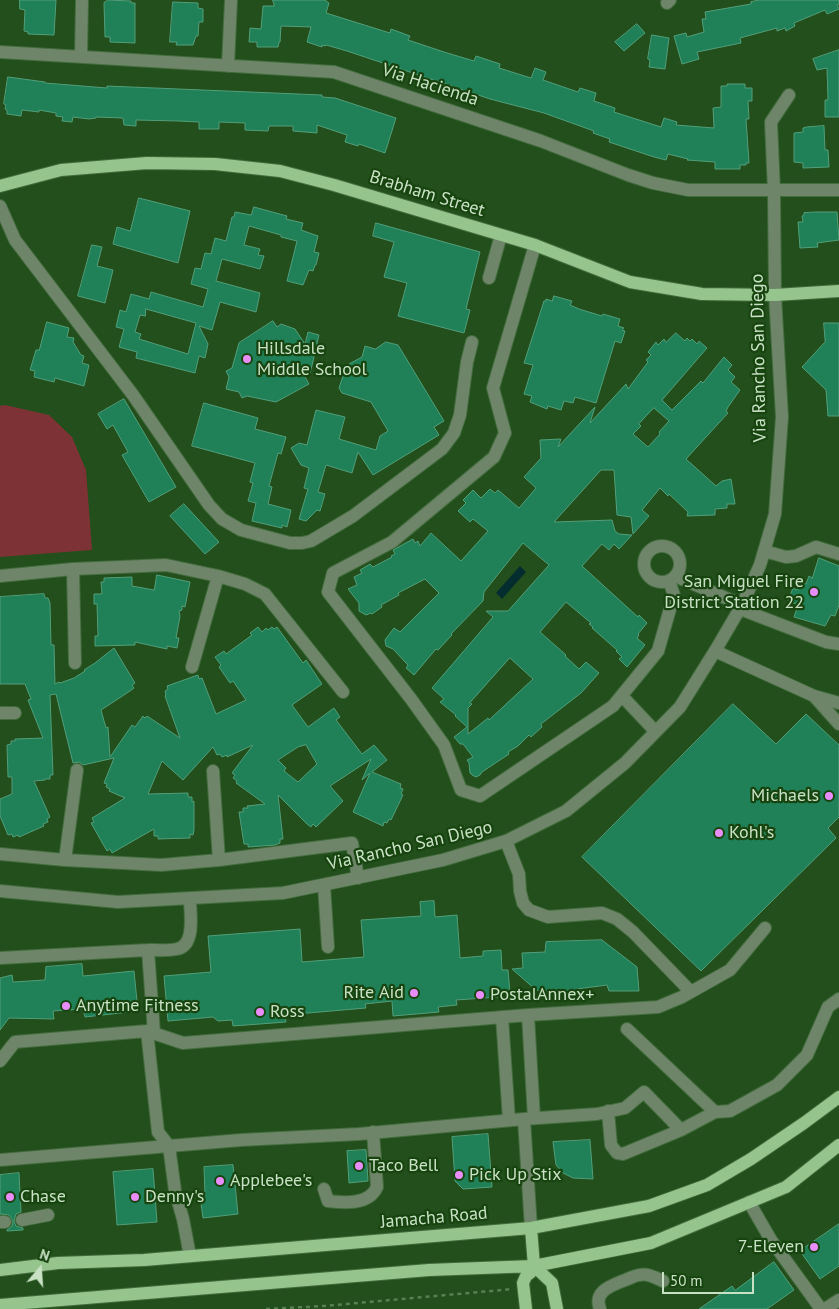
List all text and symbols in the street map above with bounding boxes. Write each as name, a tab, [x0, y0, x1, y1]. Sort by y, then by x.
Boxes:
street label: Via Hacienda	[379, 59, 481, 111]
street label: Brabham Street	[367, 166, 487, 222]
street label: Via Rancho San Diego	[747, 274, 771, 442]
place label: Hillsdale Middle School	[257, 338, 367, 380]
marker: Hillsdale Middle School	[241, 353, 253, 365]
place label: San Miguel Fire District Station 22	[664, 571, 804, 614]
marker: San Miguel Fire District Station 22	[808, 586, 820, 598]
place label: Michaels	[751, 785, 819, 807]
marker: Michaels	[823, 790, 835, 802]
street label: Via Rancho San Diego	[325, 817, 495, 875]
place label: Kohl's	[729, 822, 774, 844]
marker: Kohl's	[713, 827, 725, 839]
place label: Rite Aid	[344, 982, 404, 1004]
place label: PostalAnnex+	[490, 984, 594, 1006]
marker: Rite Aid	[408, 987, 420, 999]
marker: PostalAnnex+	[474, 989, 486, 1001]
place label: Anytime Fitness	[76, 995, 199, 1017]
marker: Anytime Fitness	[60, 1000, 72, 1012]
place label: Ross	[270, 1001, 305, 1023]
marker: Ross	[254, 1006, 266, 1018]
place label: Taco Bell	[369, 1155, 438, 1177]
marker: Taco Bell	[353, 1160, 365, 1172]
place label: Pick Up Stix	[469, 1164, 561, 1186]
marker: Pick Up Stix	[453, 1169, 465, 1181]
place label: Applebee's	[230, 1170, 312, 1192]
marker: Applebee's	[214, 1175, 226, 1187]
place label: Chase	[20, 1186, 66, 1208]
place label: Denny's	[145, 1186, 204, 1208]
marker: Chase	[4, 1191, 16, 1203]
marker: Denny's	[129, 1191, 141, 1203]
street label: Jamacha Road	[380, 1203, 488, 1233]
place label: 7-Eleven	[738, 1236, 804, 1258]
marker: 7-Eleven	[808, 1241, 820, 1253]
north arrow	[15, 1244, 65, 1294]
text: N	[37, 1245, 52, 1265]
scale bar	[664, 1262, 756, 1294]
text: 50 m	[670, 1271, 703, 1290]

